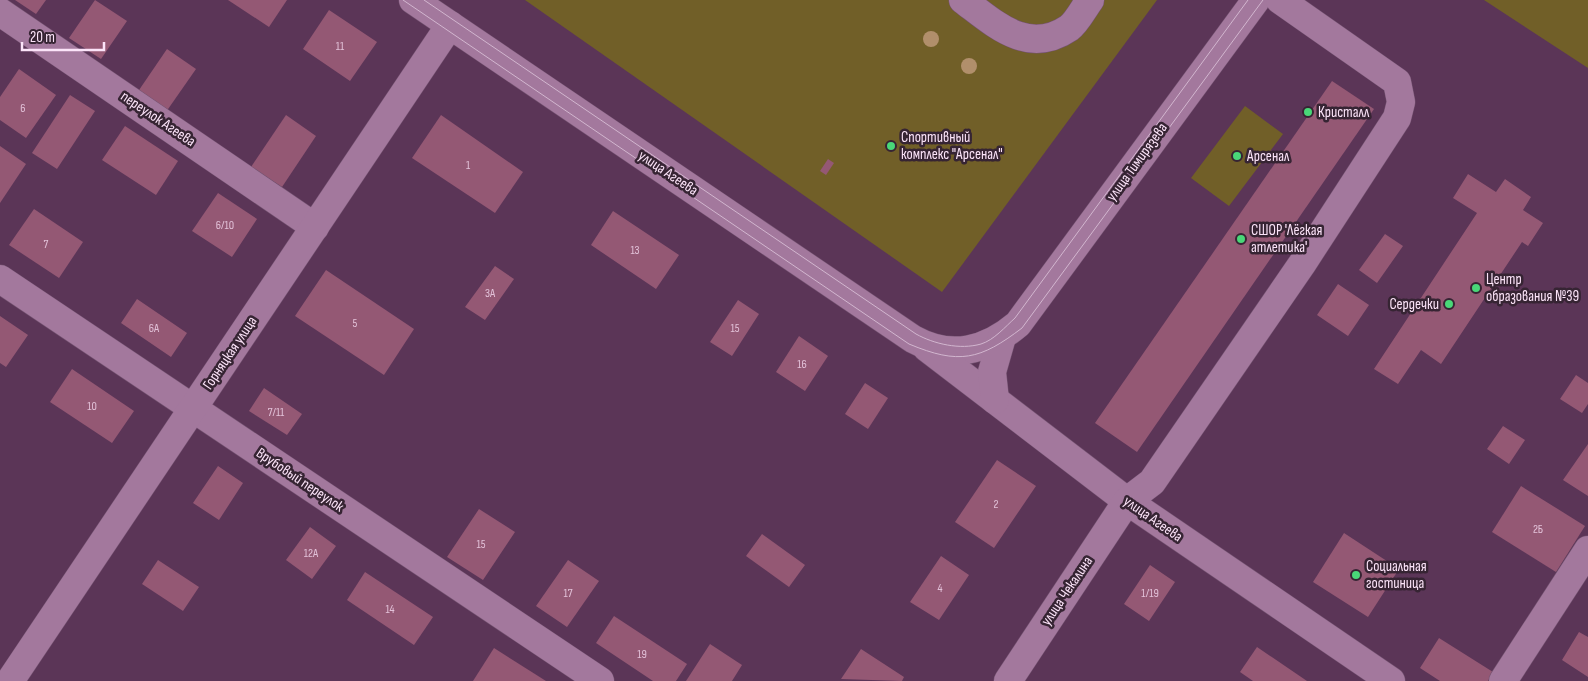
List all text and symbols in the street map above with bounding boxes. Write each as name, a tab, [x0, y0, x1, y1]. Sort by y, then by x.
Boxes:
scale bar	[22, 20, 105, 52]
text: 20 m	[30, 28, 55, 47]
house number: 11	[336, 39, 345, 54]
street label: переулок Агеева	[117, 87, 199, 151]
house number: 6	[20, 101, 26, 116]
place label: Кристалл	[1318, 103, 1370, 122]
marker: Кристалл	[1302, 106, 1314, 118]
street label: улица Тимирязева	[1102, 119, 1172, 205]
place label: Спортивный комплекс "Арсенал"	[901, 128, 1003, 164]
marker: Спортивный комплекс "Арсенал"	[885, 140, 897, 152]
street label: улица Агеева	[635, 146, 702, 200]
place label: Арсенал	[1246, 147, 1290, 166]
marker: Арсенал	[1231, 150, 1243, 162]
house number: 1	[466, 158, 471, 173]
house number: 6/10	[216, 218, 234, 233]
place label: СШОР 'Лёгкая атлетика'	[1251, 221, 1322, 257]
marker: СШОР 'Лёгкая атлетика'	[1235, 233, 1247, 245]
house number: 7	[44, 237, 49, 252]
house number: 13	[630, 243, 640, 258]
place label: Центр образования №39	[1486, 270, 1579, 306]
marker: Центр образования №39	[1470, 282, 1482, 294]
house number: 3А	[485, 286, 496, 301]
place label: Сердечки	[1389, 295, 1439, 314]
marker: Сердечки	[1443, 298, 1455, 310]
street label: Горняцкая улица	[199, 313, 262, 393]
house number: 5	[353, 316, 358, 331]
house number: 6А	[149, 321, 160, 336]
house number: 15	[730, 321, 740, 336]
house number: 16	[797, 357, 807, 372]
house number: 10	[87, 399, 97, 414]
house number: 7/11	[268, 405, 285, 420]
street label: Врубовый переулок	[252, 444, 348, 517]
street label: улица Агеева	[1120, 492, 1186, 546]
house number: 2	[994, 497, 999, 512]
house number: 2Б	[1533, 522, 1543, 537]
house number: 15	[476, 537, 486, 552]
house number: 12А	[304, 546, 319, 561]
street label: улица Чекалина	[1037, 552, 1097, 629]
place label: Социальная гостиница	[1366, 557, 1427, 593]
marker: Социальная гостиница	[1350, 569, 1362, 581]
house number: 4	[937, 581, 943, 596]
house number: 17	[564, 586, 573, 601]
house number: 1/19	[1141, 586, 1159, 601]
house number: 14	[385, 602, 395, 617]
house number: 19	[637, 647, 647, 662]

